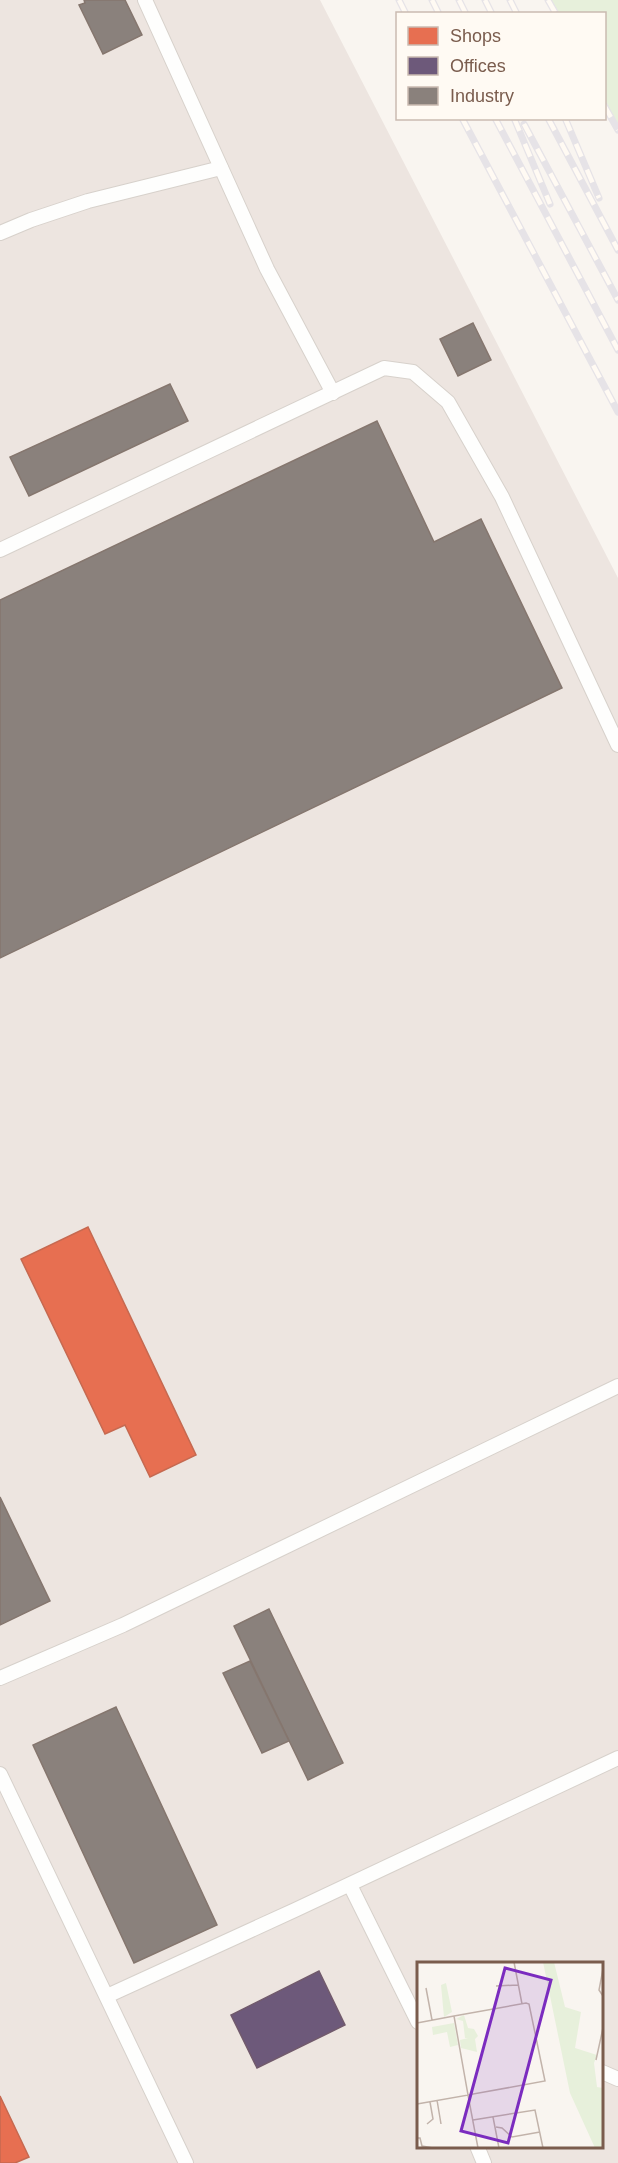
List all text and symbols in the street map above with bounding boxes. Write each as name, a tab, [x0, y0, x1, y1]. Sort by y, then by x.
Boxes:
legend	[396, 12, 606, 120]
text: Shops	[450, 26, 501, 46]
text: Offices	[450, 56, 506, 76]
text: Industry	[450, 86, 514, 106]
inset map	[417, 1962, 603, 2148]

